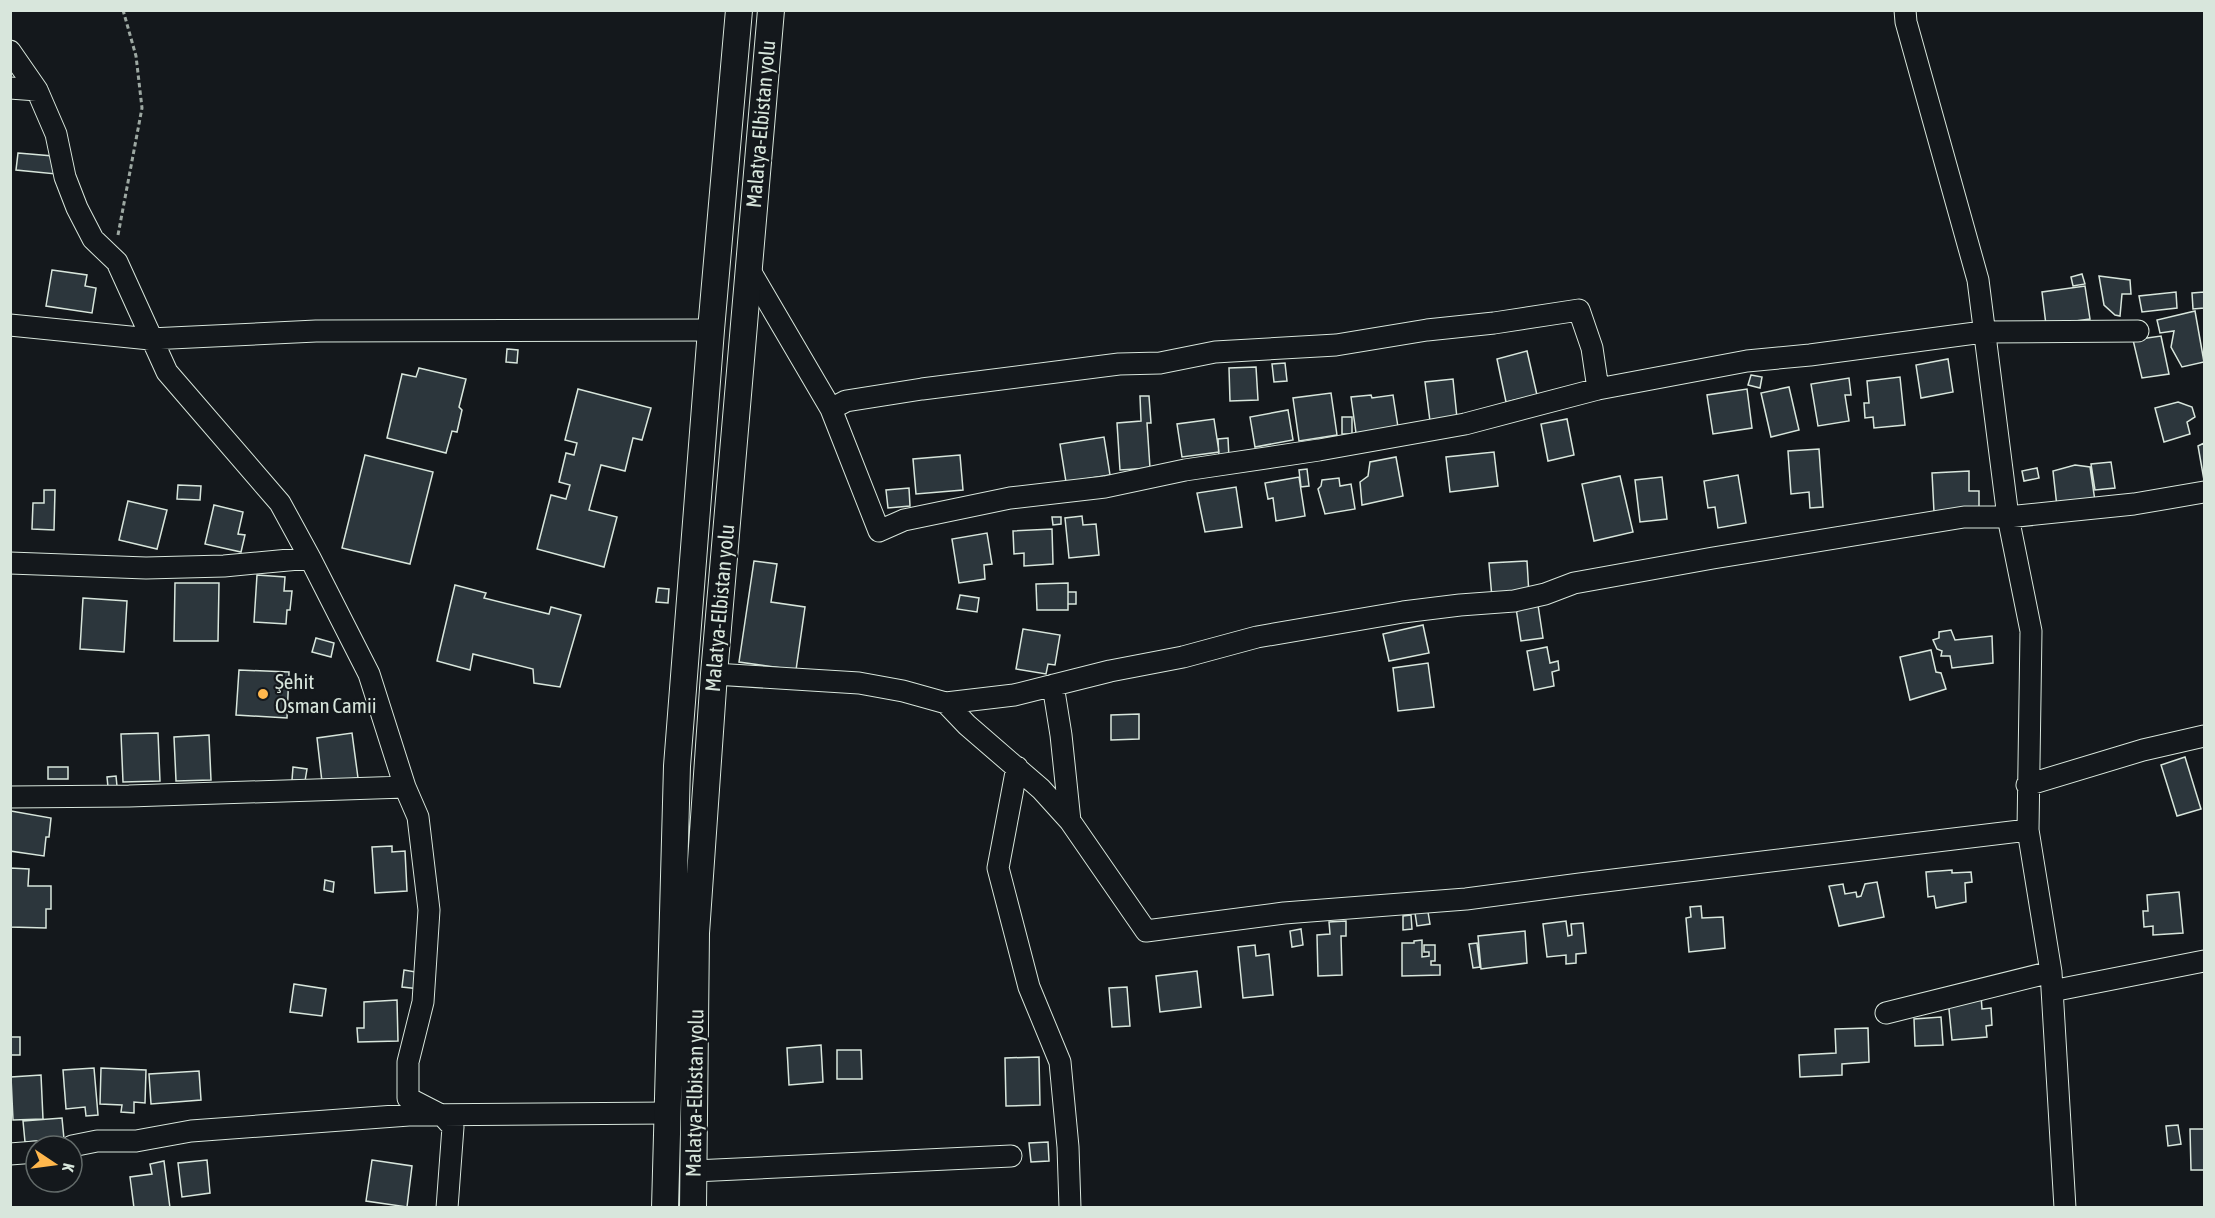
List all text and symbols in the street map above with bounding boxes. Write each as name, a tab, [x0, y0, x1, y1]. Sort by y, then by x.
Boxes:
street label: Malatya-Elbistan yolu	[741, 39, 779, 209]
street label: Malatya-Elbistan yolu	[700, 523, 738, 693]
place label: Şehit Osman Camii	[275, 669, 377, 717]
marker: Şehit Osman Camii	[256, 687, 270, 701]
street label: Malatya-Elbistan yolu	[681, 1009, 707, 1177]
north arrow	[24, 1134, 84, 1194]
text: K	[59, 1162, 78, 1173]

